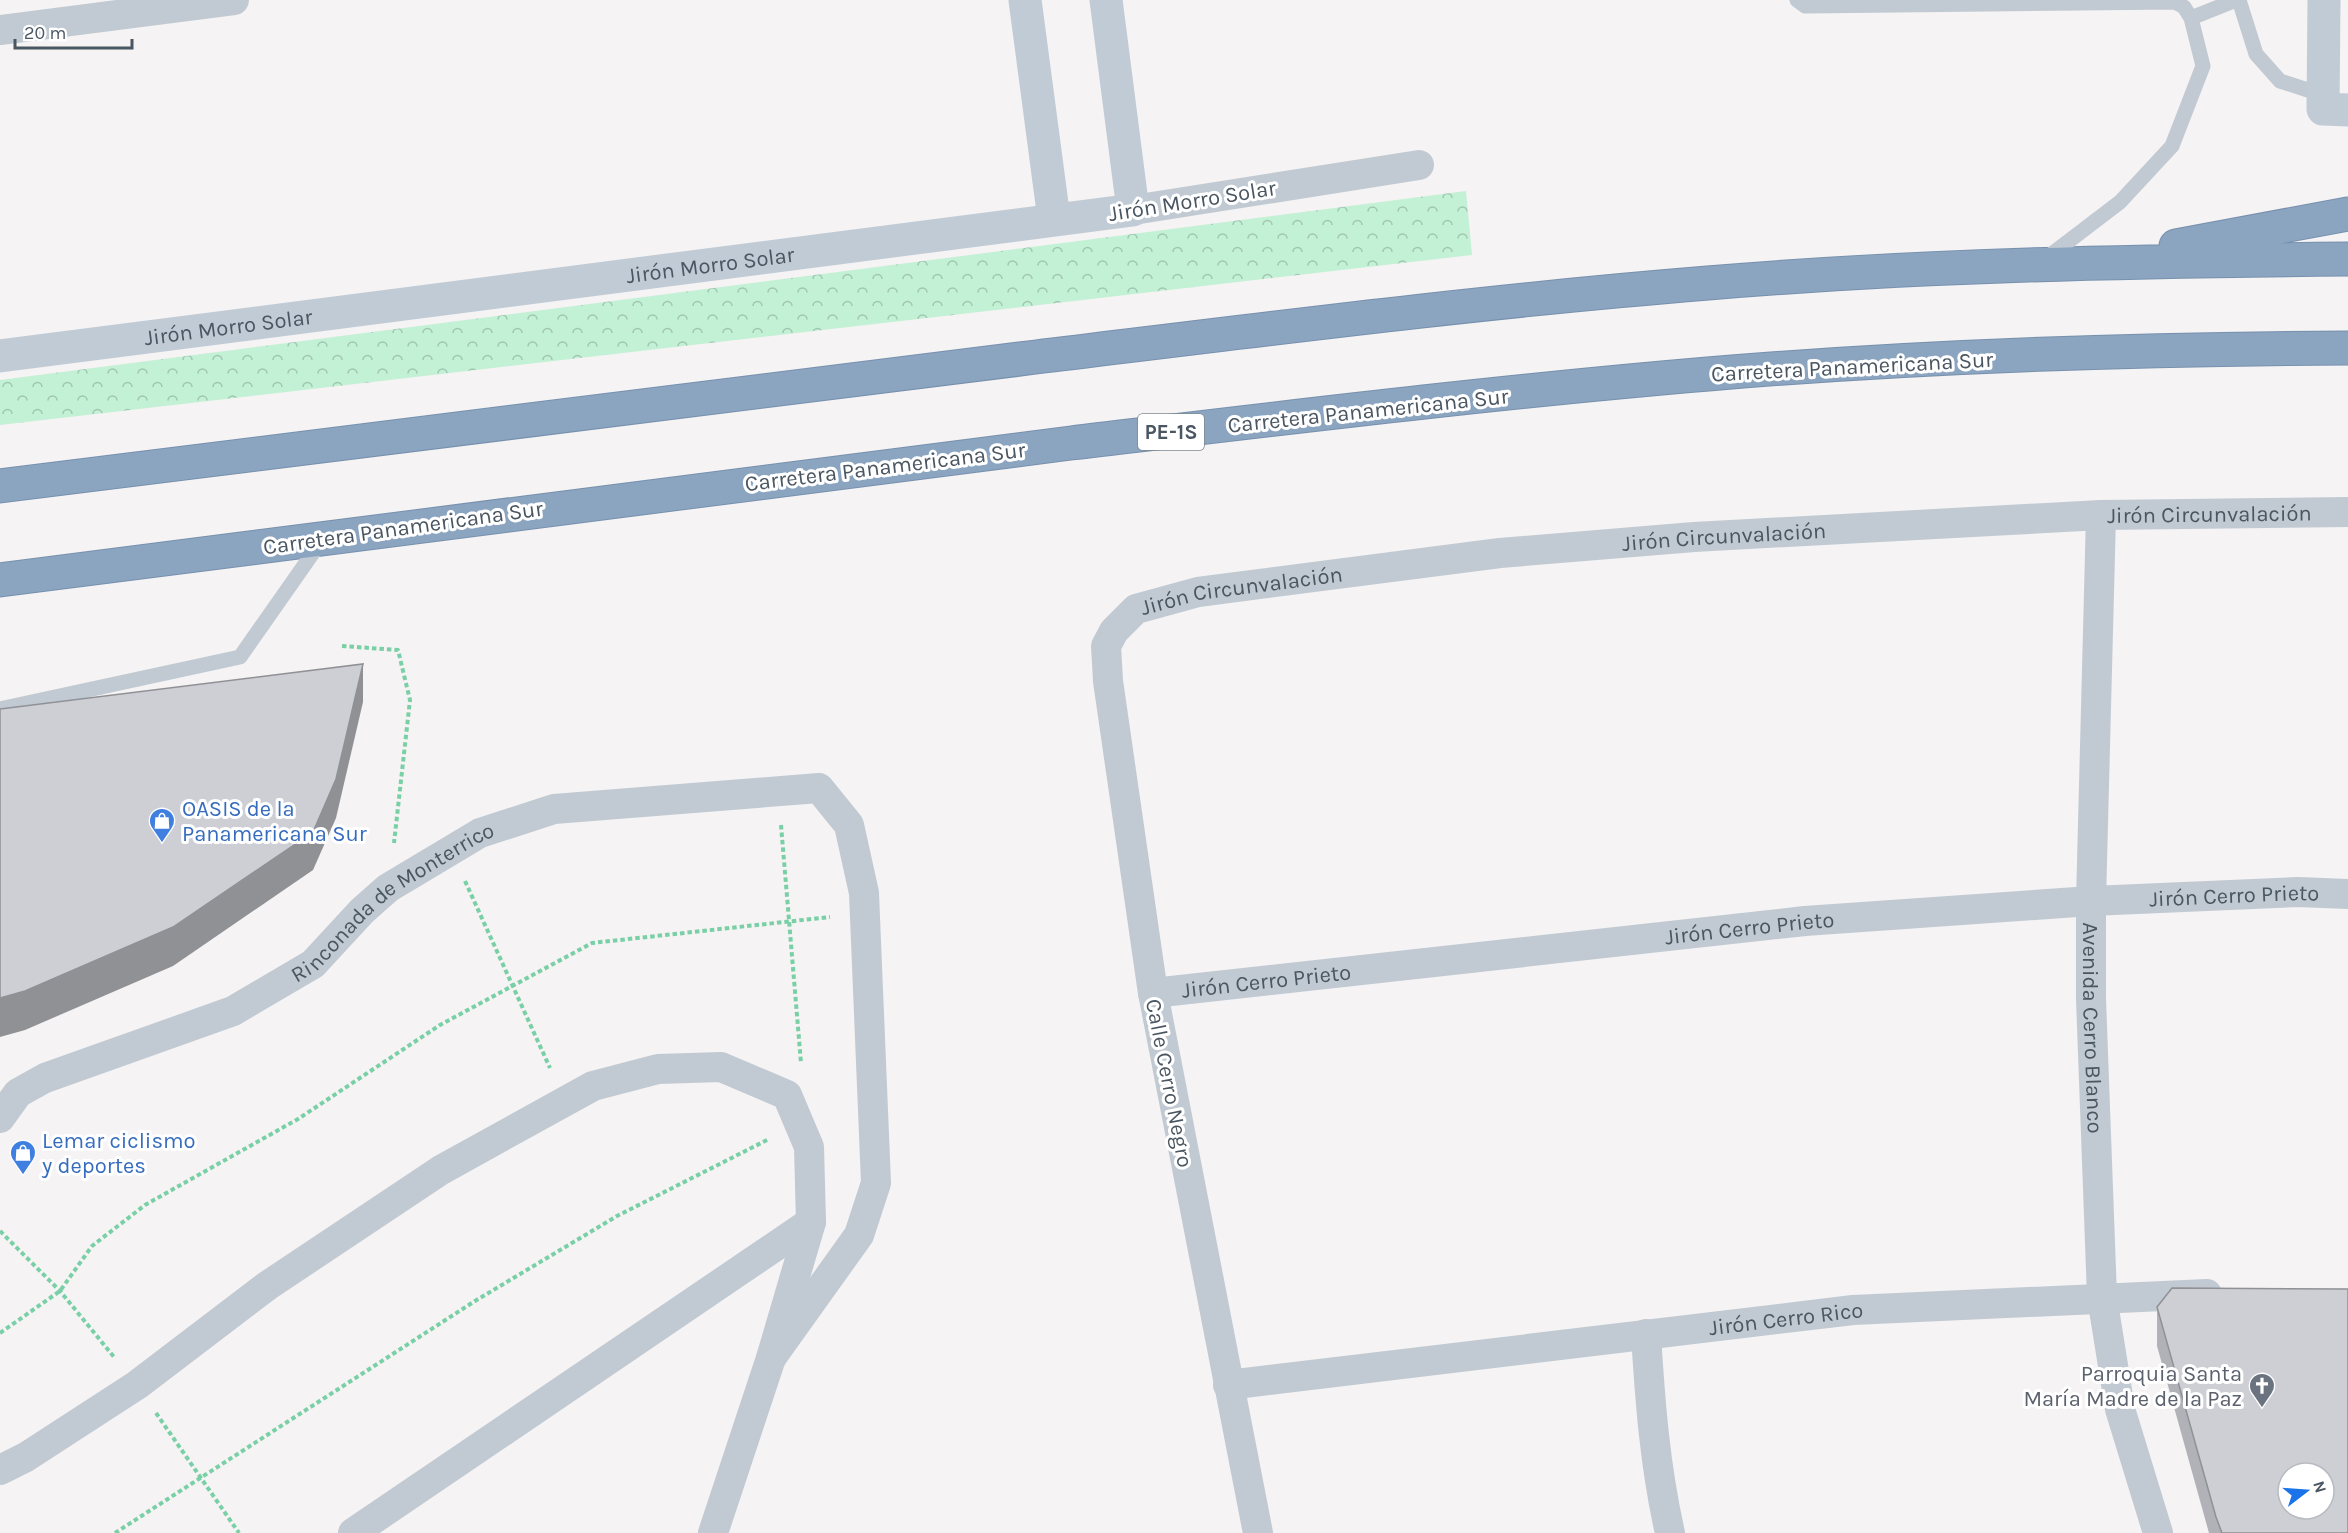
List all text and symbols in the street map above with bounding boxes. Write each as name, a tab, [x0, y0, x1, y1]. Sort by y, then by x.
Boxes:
scale bar	[15, 12, 132, 50]
text: 20 m	[24, 22, 66, 44]
street label: Jirón Morro Solar	[1107, 175, 1278, 227]
street label: Jirón Morro Solar	[625, 242, 796, 289]
street label: Jirón Morro Solar	[143, 304, 314, 351]
street label: Carretera Panamericana Sur	[1710, 347, 1994, 387]
street label: Carretera Panamericana Sur	[1226, 383, 1510, 439]
road number: PE-1S	[1138, 414, 1204, 450]
street label: Carretera Panamericana Sur	[743, 437, 1027, 497]
street label: Carretera Panamericana Sur	[262, 495, 545, 561]
street label: Jirón Circunvalación	[2107, 500, 2312, 529]
street label: Jirón Circunvalación	[1621, 518, 1827, 557]
street label: Jirón Circunvalación	[1138, 561, 1344, 621]
place label: OASIS de la Panamericana Sur	[182, 796, 367, 847]
shop icon: OASIS de la Panamericana Sur	[147, 806, 177, 844]
street label: Rinconada de Monterrico	[286, 817, 497, 988]
street label: Jirón Cerro Prieto	[2149, 880, 2320, 912]
street label: Jirón Cerro Prieto	[1663, 907, 1835, 950]
street label: Avenida Cerro Blanco	[2077, 922, 2108, 1134]
street label: Jirón Cerro Prieto	[1180, 959, 1352, 1004]
street label: Calle Cerro Negro	[1140, 997, 1198, 1170]
place label: Lemar ciclismo y deportes	[41, 1128, 196, 1179]
shop icon: Lemar ciclismo y deportes	[8, 1138, 38, 1176]
street label: Jirón Cerro Rico	[1707, 1298, 1864, 1341]
place label: Parroquia Santa María Madre de la Paz	[2023, 1361, 2242, 1412]
church icon: Parroquia Santa María Madre de la Paz	[2247, 1371, 2277, 1409]
north arrow	[2276, 1461, 2336, 1521]
text: N	[2309, 1478, 2331, 1495]

